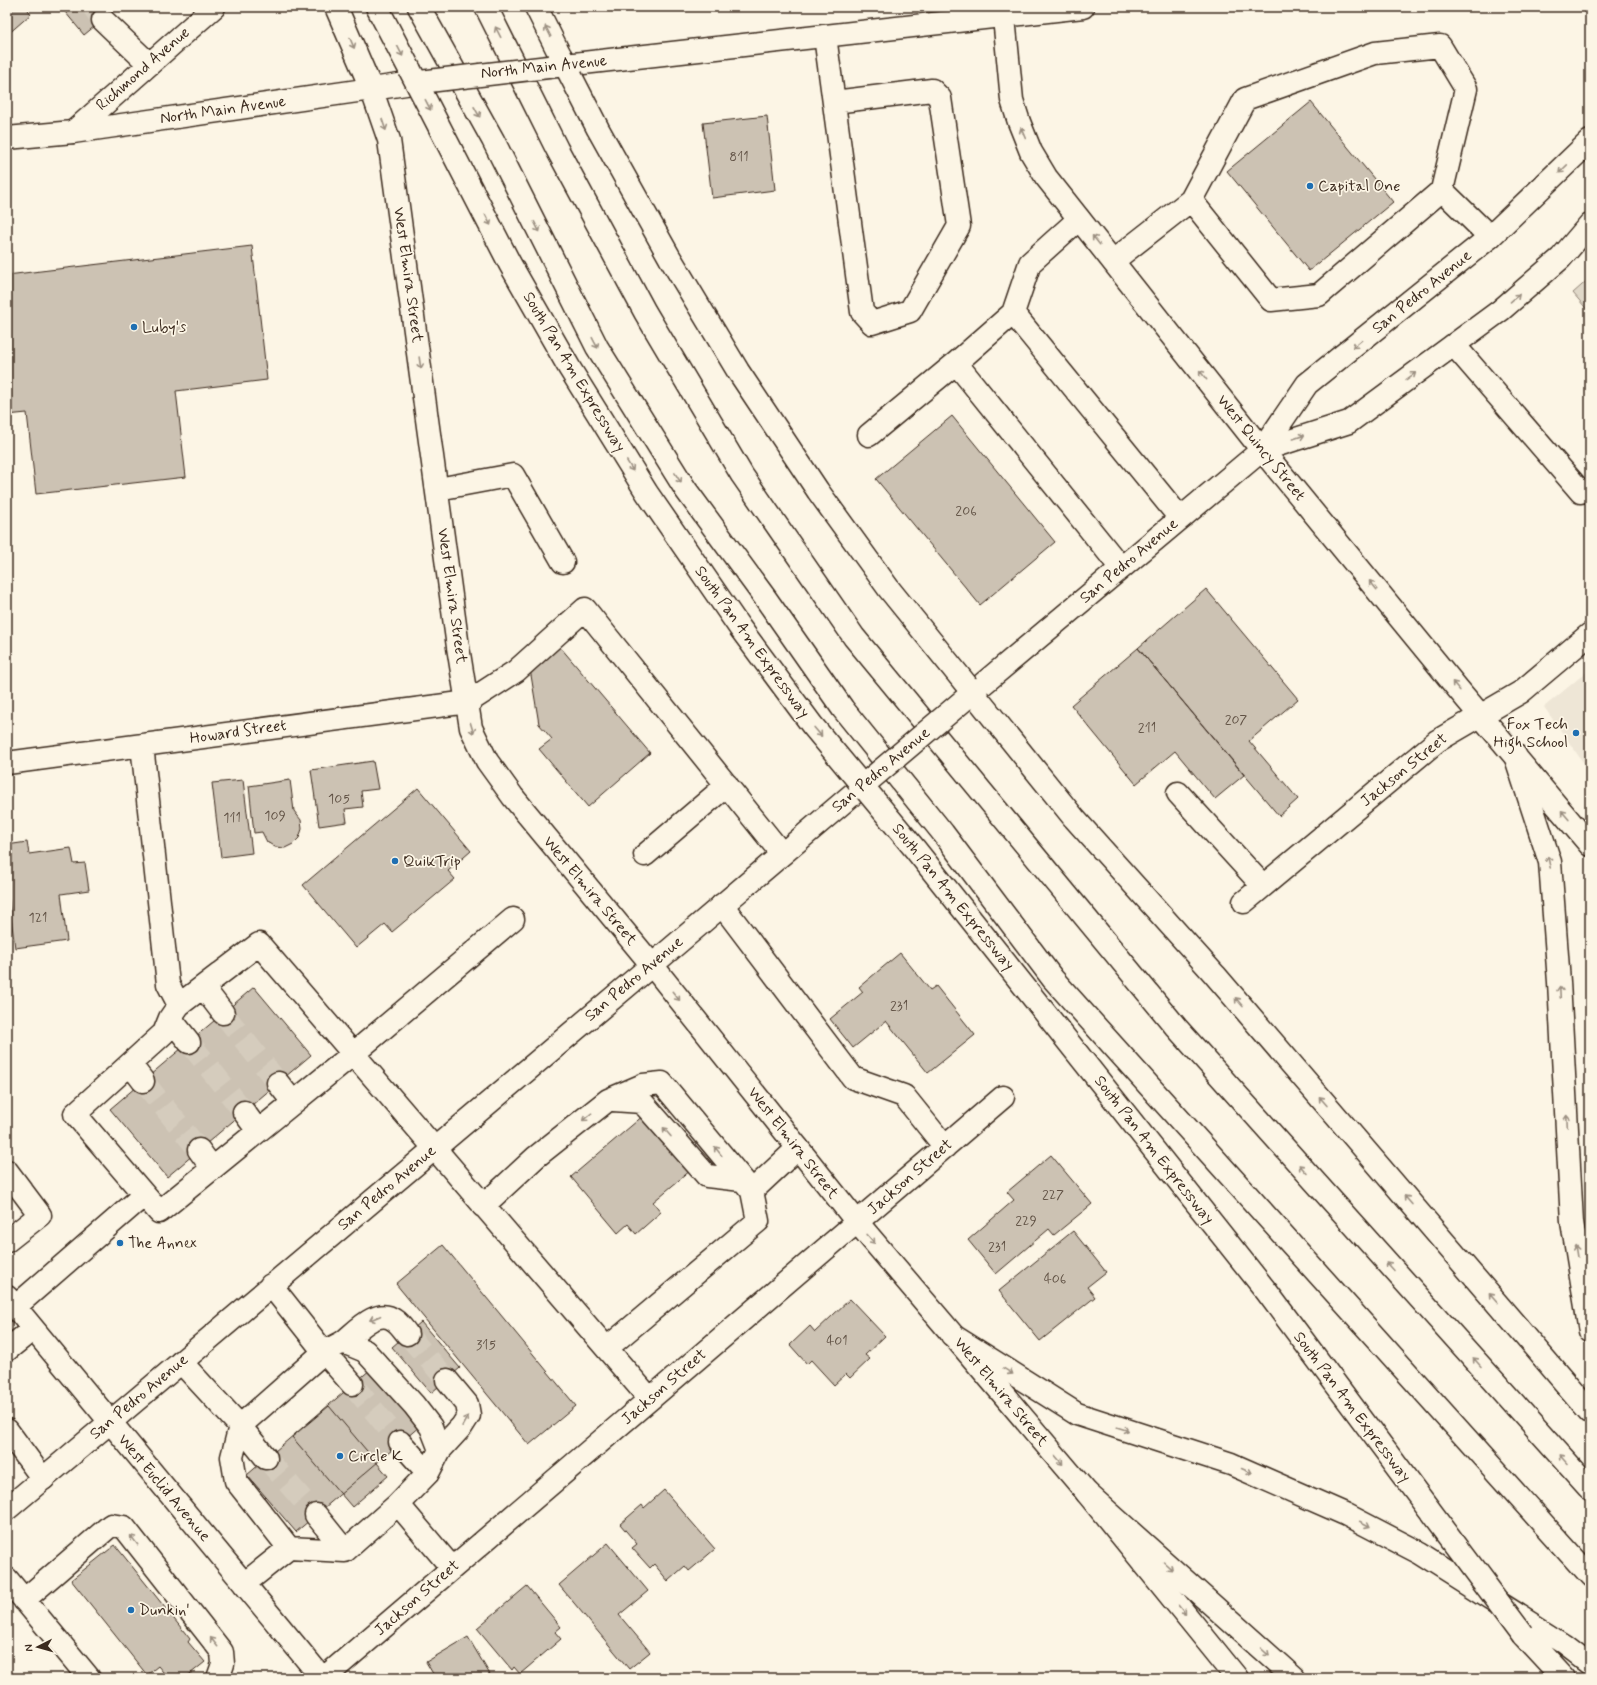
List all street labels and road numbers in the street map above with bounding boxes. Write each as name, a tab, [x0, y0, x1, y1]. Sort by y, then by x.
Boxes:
street label: Richmond Avenue	[92, 22, 194, 116]
street label: North Main Avenue	[480, 50, 609, 84]
street label: North Main Avenue	[159, 91, 288, 129]
street label: West Elmira Street	[388, 206, 428, 345]
street label: San Pedro Avenue	[1368, 245, 1476, 339]
street label: South Pan Am Expressway	[518, 288, 630, 456]
street label: West Quincy Street	[1212, 391, 1310, 505]
street label: San Pedro Avenue	[1075, 513, 1183, 608]
street label: West Elmira Street	[432, 527, 472, 666]
street label: South Pan Am Expressway	[690, 562, 814, 722]
street label: Howard Street	[188, 715, 288, 749]
street label: San Pedro Avenue	[827, 722, 935, 817]
street label: Jackson Street	[1356, 728, 1452, 812]
street label: South Pan Am Expressway	[887, 819, 1019, 975]
street label: West Elmira Street	[538, 832, 642, 950]
street label: San Pedro Avenue	[580, 931, 688, 1026]
street label: South Pan Am Expressway	[1089, 1071, 1219, 1229]
street label: West Elmira Street	[743, 1083, 844, 1204]
street label: Jackson Street	[863, 1134, 957, 1220]
street label: San Pedro Avenue	[333, 1140, 441, 1235]
street label: South Pan Am Expressway	[1288, 1327, 1416, 1487]
street label: West Elmira Street	[949, 1333, 1053, 1451]
street label: Jackson Street	[617, 1344, 711, 1430]
street label: San Pedro Avenue	[85, 1349, 193, 1444]
street label: West Euclid Avenue	[113, 1430, 215, 1546]
street label: Jackson Street	[370, 1555, 464, 1641]

